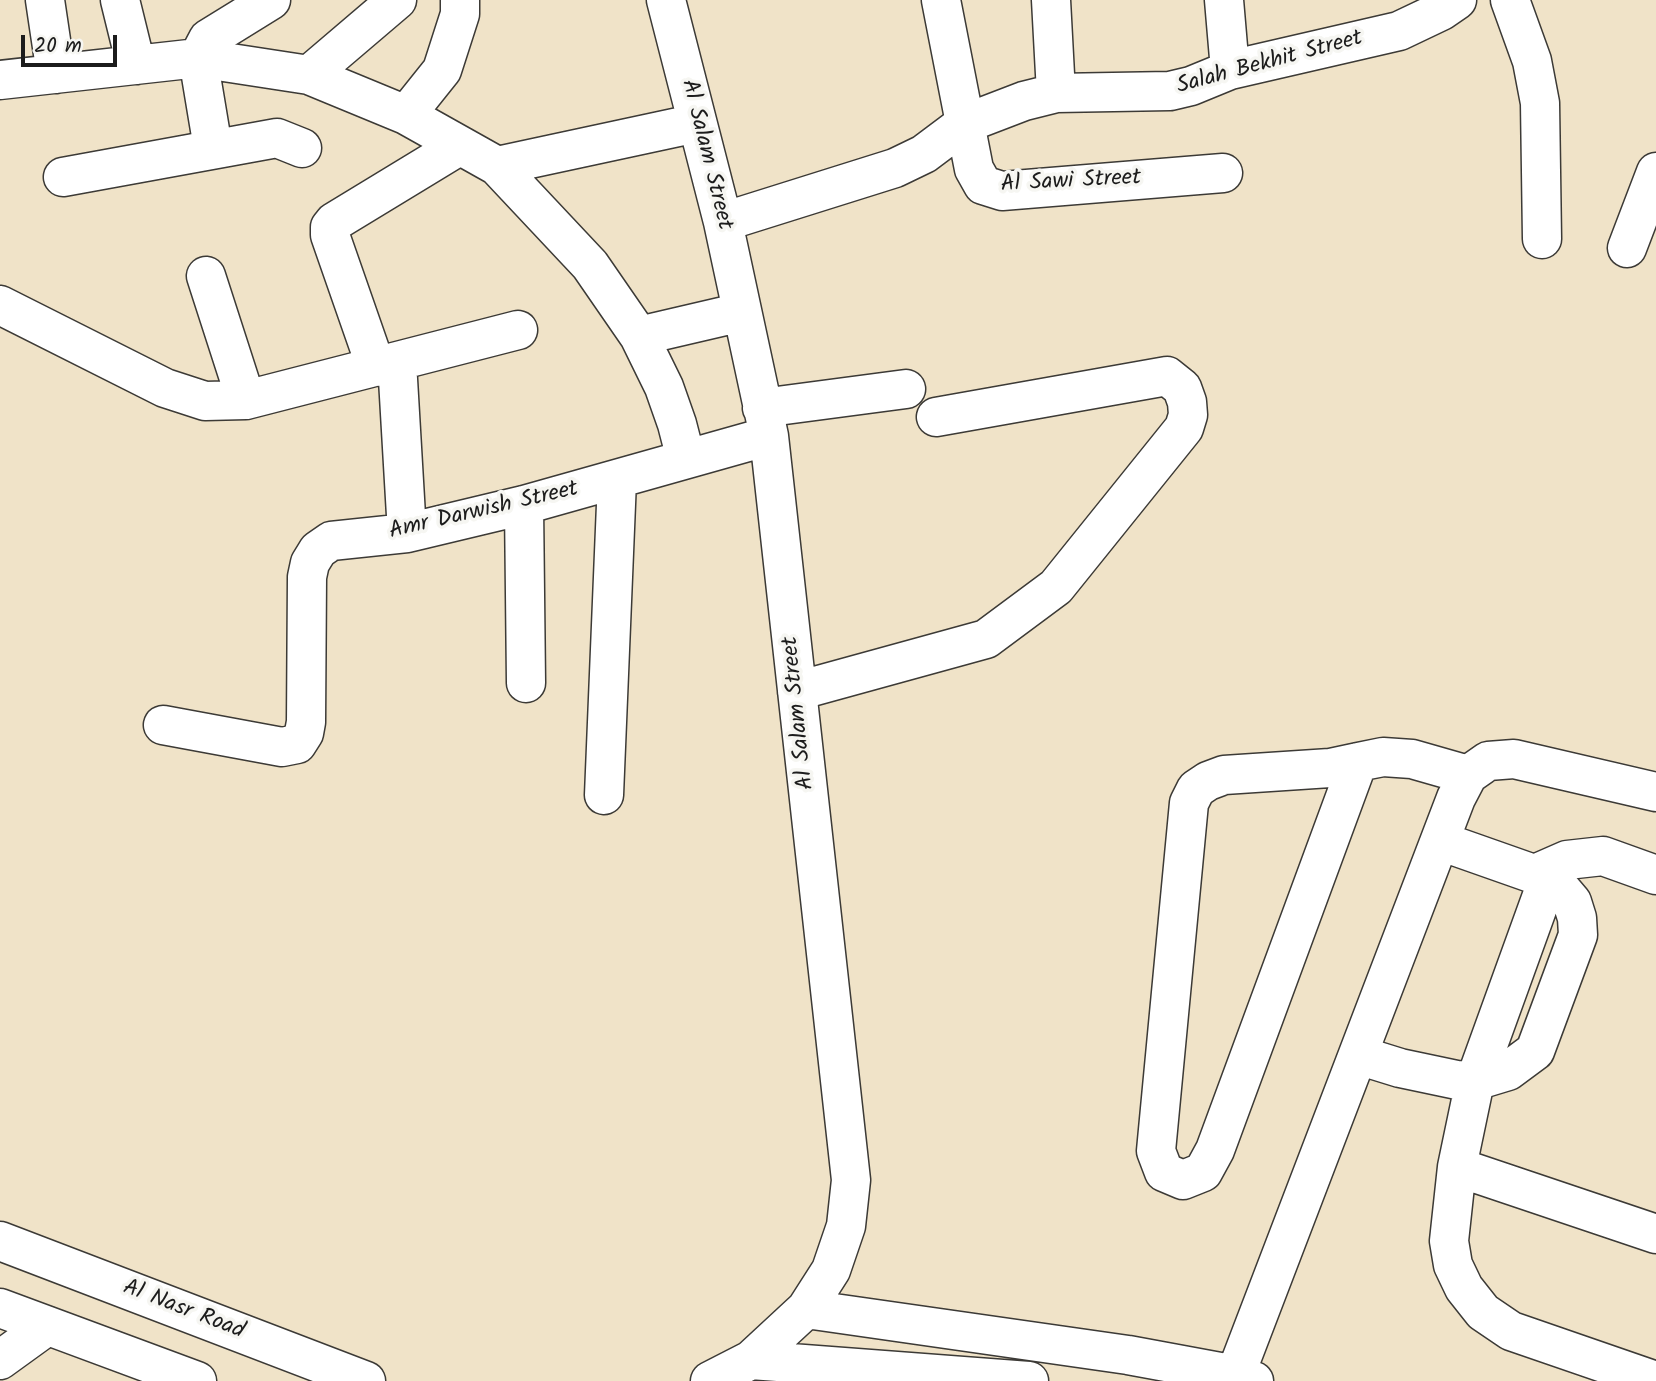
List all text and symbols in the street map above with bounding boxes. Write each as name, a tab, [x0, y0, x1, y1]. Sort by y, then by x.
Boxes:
scale bar	[24, 21, 121, 65]
street label: Salah Bekhit Street	[1174, 26, 1366, 102]
text: 20 m	[34, 30, 82, 63]
street label: Al Salam Street	[673, 77, 737, 233]
street label: Al Sawi Street	[1000, 166, 1142, 200]
street label: Amr Darwish Street	[387, 477, 581, 547]
street label: Al Salam Street	[778, 635, 822, 791]
street label: Al Nasr Road	[118, 1275, 248, 1347]

